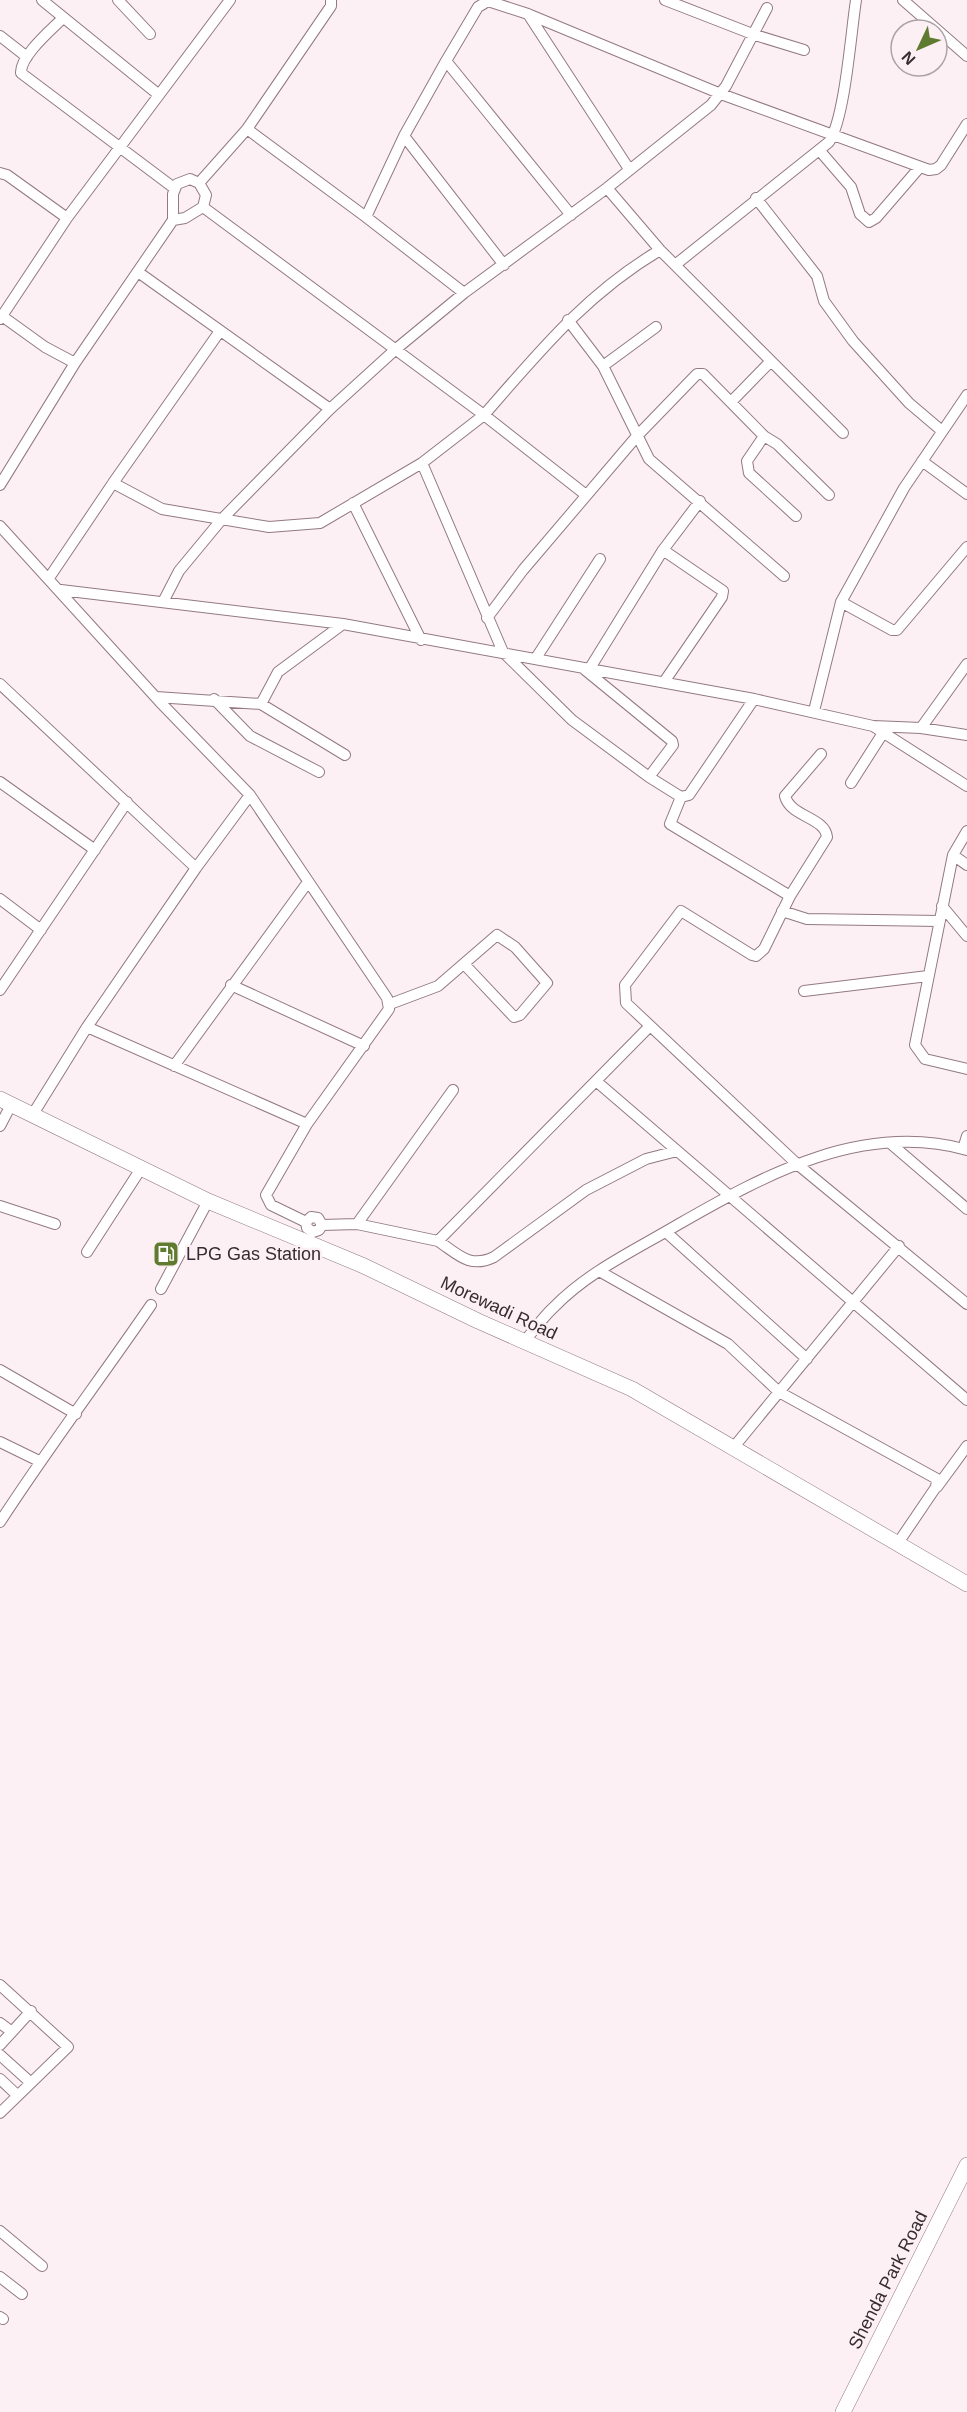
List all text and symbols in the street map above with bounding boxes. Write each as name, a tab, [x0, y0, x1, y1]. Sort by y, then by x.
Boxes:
north arrow	[889, 18, 949, 78]
text: N	[898, 48, 919, 68]
fuel station icon: LPG Gas Station	[151, 1239, 181, 1269]
place label: LPG Gas Station	[186, 1244, 321, 1264]
street label: Morewadi Road	[438, 1272, 560, 1344]
street label: Shenda Park Road	[845, 2208, 931, 2352]

